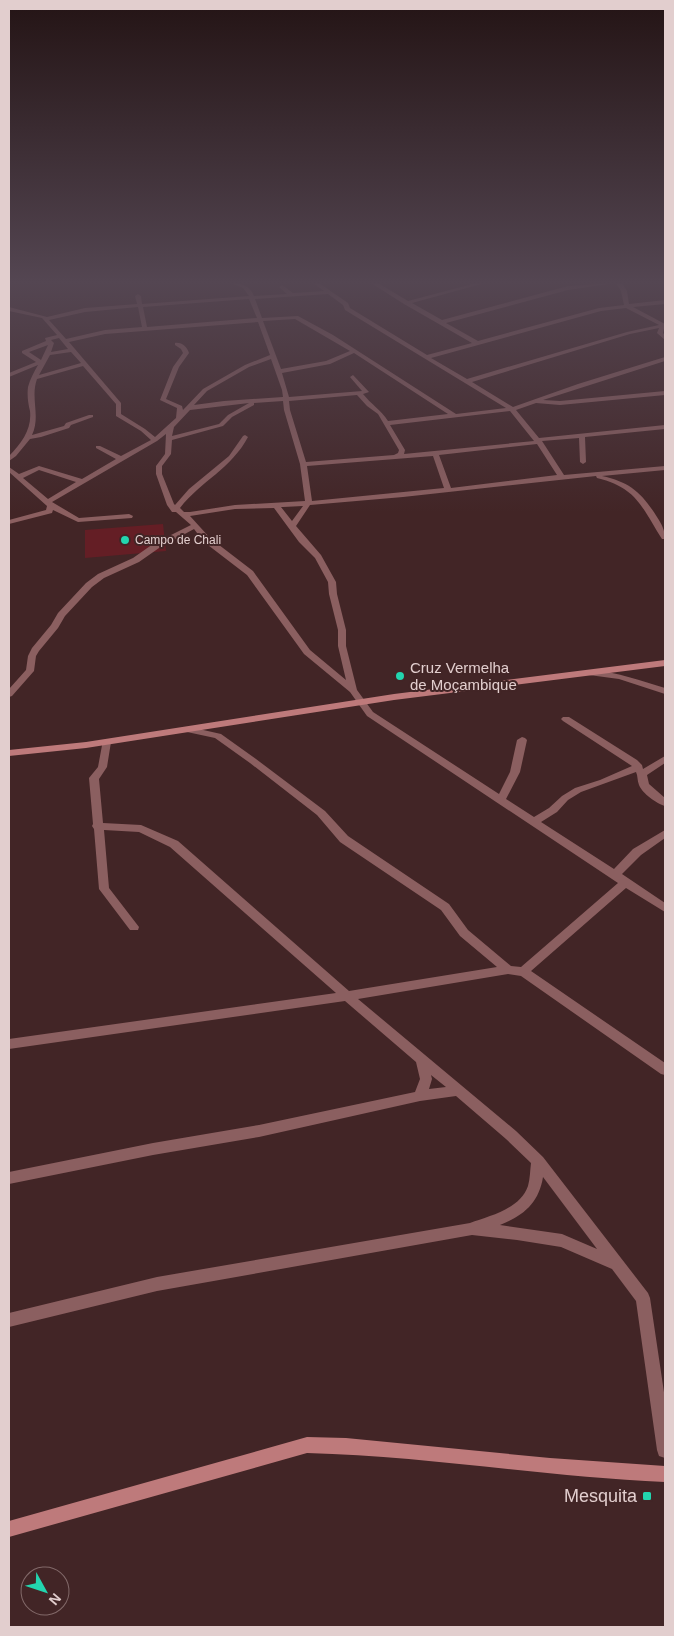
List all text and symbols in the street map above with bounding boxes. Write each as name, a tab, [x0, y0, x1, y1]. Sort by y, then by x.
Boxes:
place label: Campo de Chali	[135, 533, 221, 547]
marker: Campo de Chali	[119, 534, 131, 546]
place label: Cruz Vermelha de Moçambique	[410, 659, 517, 693]
marker: Cruz Vermelha de Moçambique	[394, 670, 406, 682]
place label: Mesquita	[564, 1486, 638, 1506]
marker: Mesquita	[641, 1490, 653, 1502]
north arrow	[20, 1566, 70, 1616]
text: N	[46, 1590, 64, 1608]

